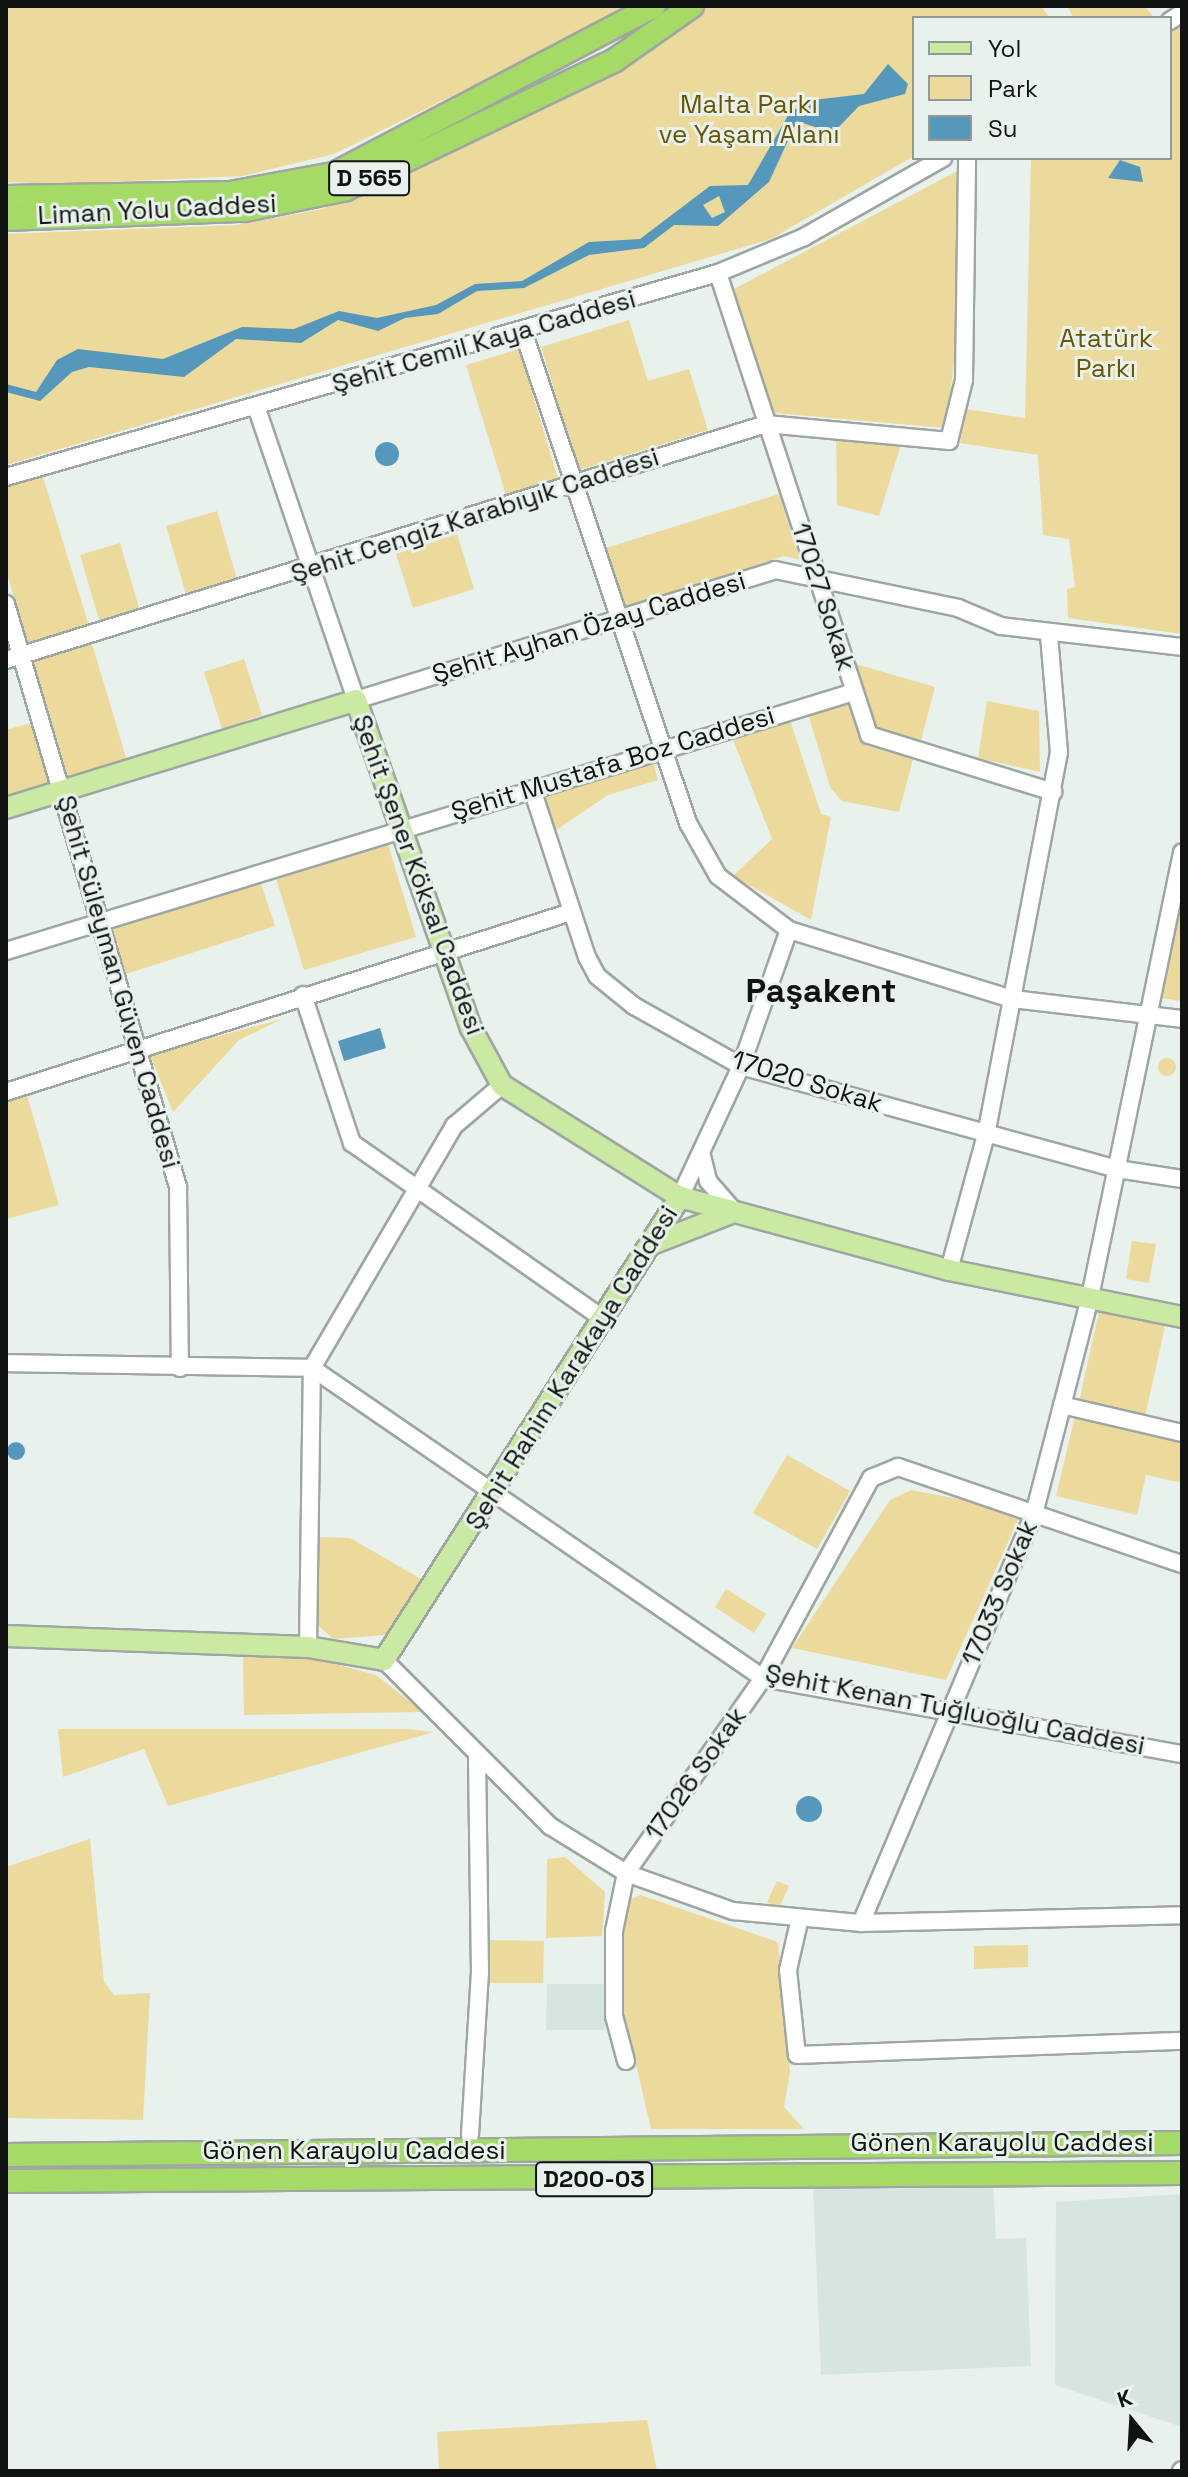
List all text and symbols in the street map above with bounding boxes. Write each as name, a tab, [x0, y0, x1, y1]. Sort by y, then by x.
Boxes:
legend	[912, 16, 1172, 160]
text: Yol	[988, 33, 1021, 64]
text: Park	[988, 73, 1038, 104]
park label: Malta Parkı ve Yaşam Alanı	[658, 89, 840, 150]
text: Su	[988, 113, 1017, 144]
road number: D 565	[327, 158, 411, 198]
street label: Liman Yolu Caddesi	[37, 188, 277, 232]
street label: Şehit Cemil Kaya Caddesi	[329, 284, 639, 400]
park label: Atatürk Parkı	[1059, 323, 1153, 384]
street label: Şehit Cengiz Karabıyık Caddesi	[287, 442, 663, 590]
street label: 17027 Sokak	[784, 519, 862, 675]
street label: Şehit Ayhan Özay Caddesi	[428, 565, 750, 691]
street label: Şehit Mustafa Boz Caddesi	[448, 700, 778, 828]
street label: Şehit Şener Köksal Caddesi	[345, 711, 491, 1039]
street label: Şehit Süleyman Güven Caddesi	[50, 792, 186, 1172]
district label: Paşakent	[746, 971, 896, 1011]
street label: 17020 Sokak	[728, 1044, 886, 1120]
street label: Şehit Rahim Karakaya Caddesi	[459, 1200, 685, 1536]
street label: 17033 Sokak	[955, 1516, 1045, 1670]
street label: Şehit Kenan Tuğluoğlu Caddesi	[762, 1658, 1148, 1762]
street label: 17026 Sokak	[639, 1702, 753, 1846]
street label: Gönen Karayolu Caddesi	[850, 2127, 1154, 2159]
street label: Gönen Karayolu Caddesi	[202, 2135, 506, 2167]
road number: D200-03	[534, 2159, 654, 2199]
north arrow	[1092, 2381, 1172, 2461]
text: K	[1114, 2383, 1135, 2414]

